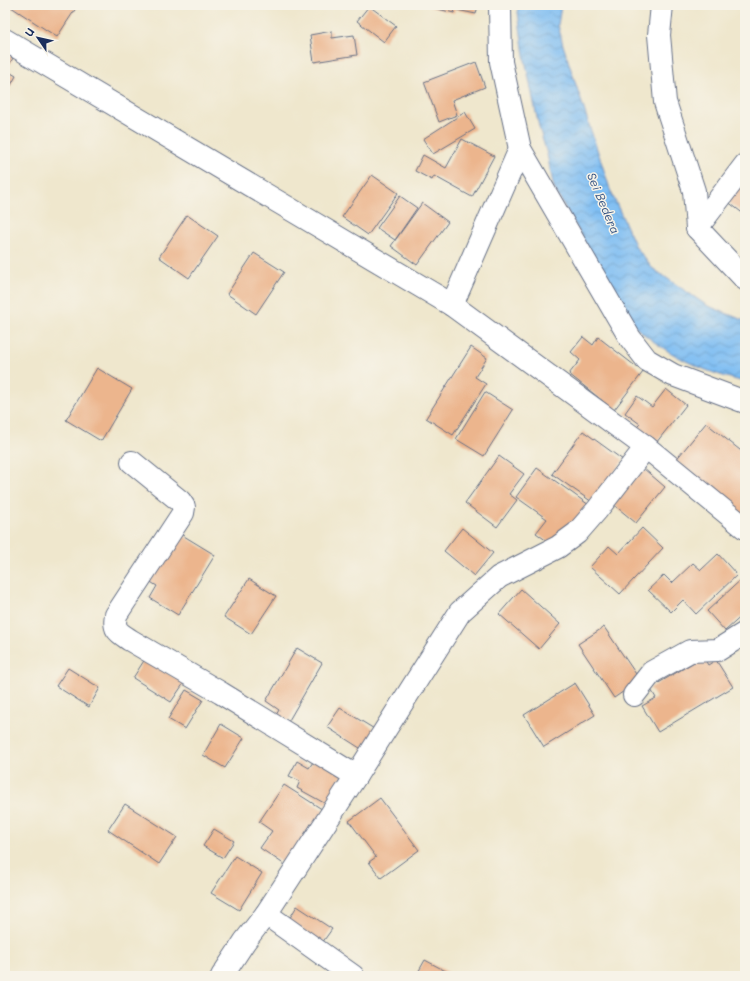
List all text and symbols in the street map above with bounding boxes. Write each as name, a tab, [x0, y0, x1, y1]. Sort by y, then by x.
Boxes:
north arrow	[18, 18, 58, 58]
text: U	[21, 25, 38, 40]
water label: Sei Bedera	[584, 170, 624, 236]

